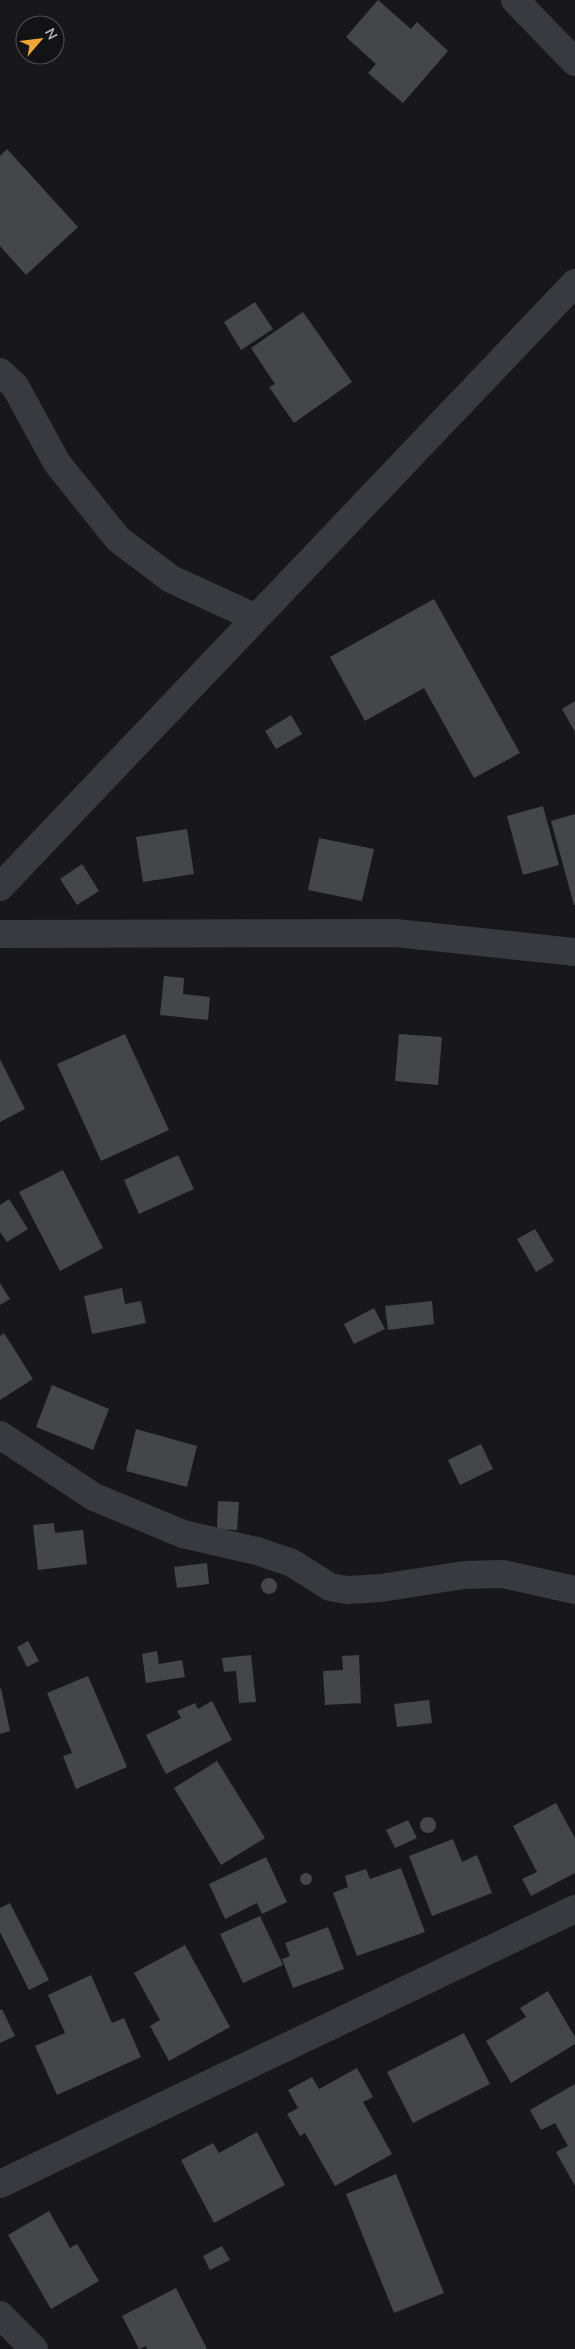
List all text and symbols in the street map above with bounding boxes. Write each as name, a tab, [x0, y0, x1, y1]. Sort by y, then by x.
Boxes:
north arrow	[15, 15, 65, 65]
text: N	[41, 25, 62, 43]

